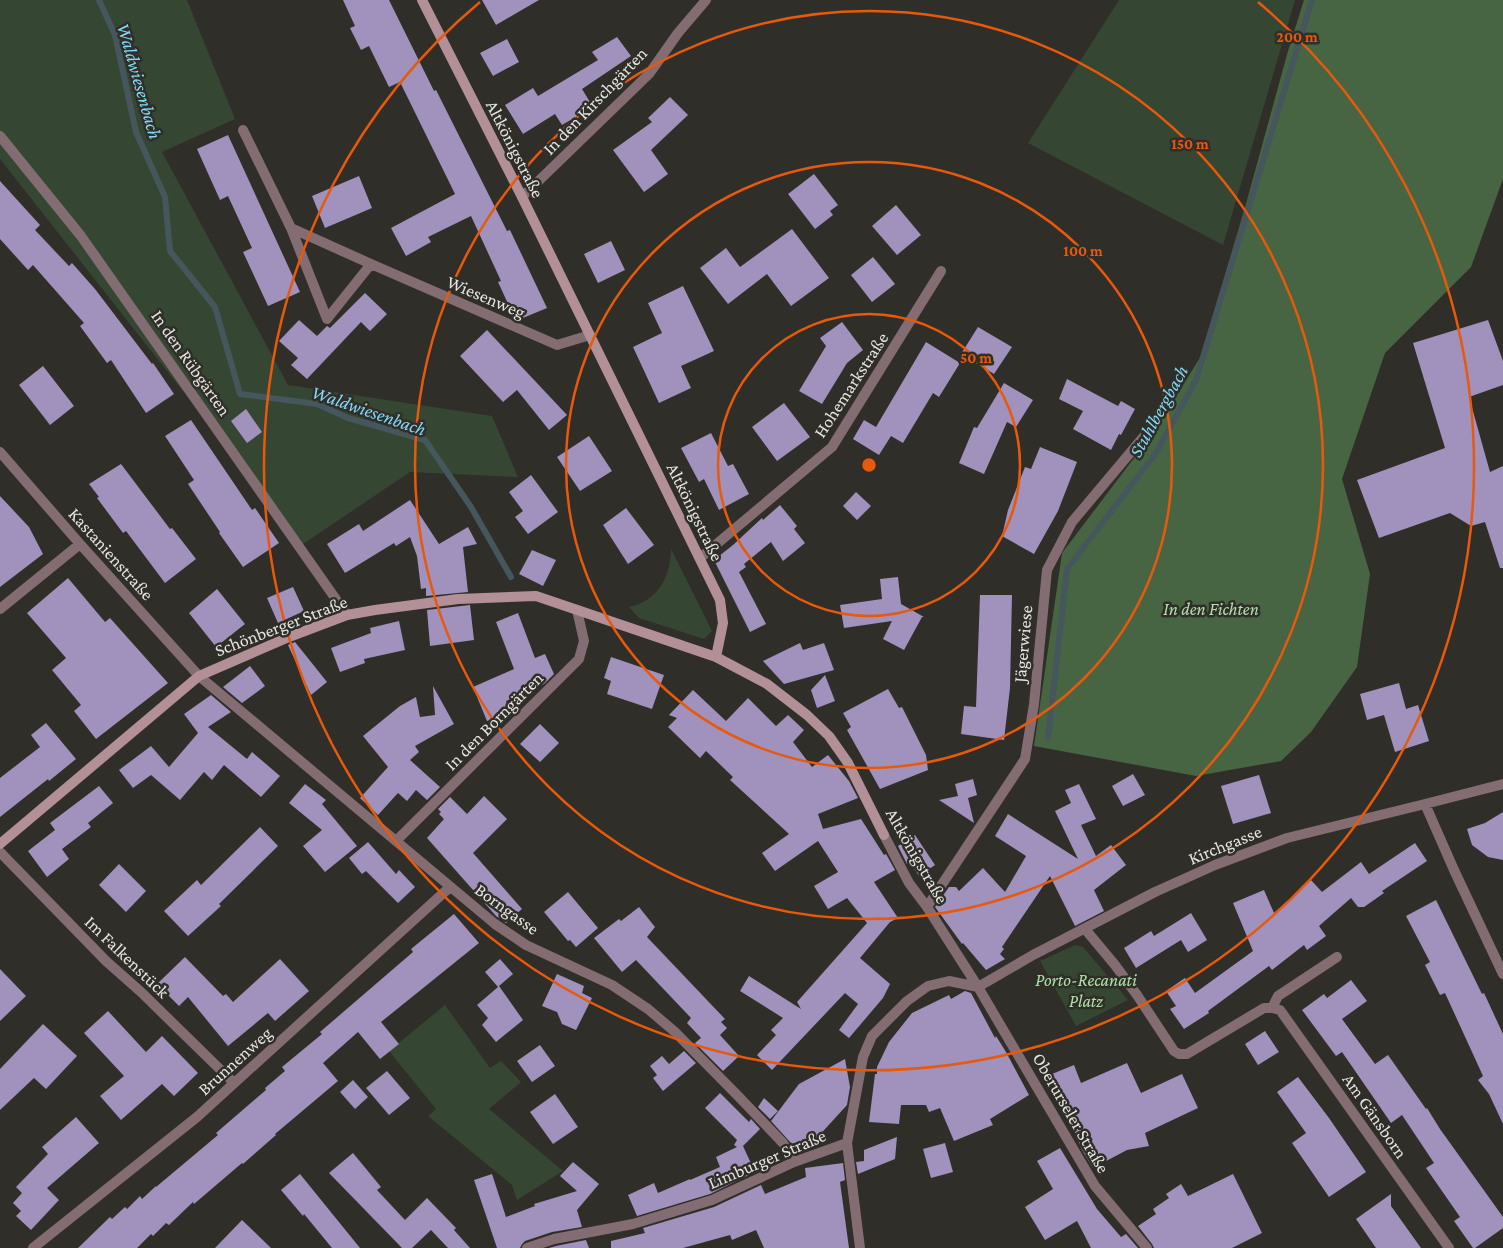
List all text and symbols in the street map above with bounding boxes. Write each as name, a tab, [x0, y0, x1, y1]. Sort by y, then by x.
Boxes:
water label: Waldwiesenbach	[113, 21, 166, 141]
text: 200 m	[1276, 29, 1318, 45]
street label: In den Kirschgärten	[539, 43, 651, 159]
street label: Altkönigstraße	[482, 97, 548, 201]
text: 150 m	[1171, 136, 1209, 152]
text: 100 m	[1063, 243, 1103, 259]
street label: Wiesenweg	[444, 272, 528, 323]
street label: In den Rübgärten	[147, 306, 235, 420]
street label: Hohemarkstraße	[810, 329, 892, 441]
text: 50 m	[960, 350, 992, 366]
water label: Stuhlbergbach	[1125, 362, 1192, 461]
water label: Waldwiesenbach	[309, 381, 429, 440]
centre of rings	[860, 456, 878, 474]
street label: Altkönigstraße	[663, 460, 727, 564]
street label: Kastanienstraße	[64, 504, 158, 604]
street label: Schönberger Straße	[212, 591, 350, 660]
park label: In den Fichten	[1163, 599, 1259, 619]
street label: Jägerwiese	[1009, 604, 1036, 685]
street label: In den Borngärten	[441, 668, 547, 774]
street label: Altkönigstraße	[882, 805, 952, 907]
street label: Kirchgasse	[1186, 821, 1265, 869]
street label: Borngasse	[471, 879, 543, 939]
street label: Im Falkenstück	[81, 912, 174, 1002]
park label: Porto-Recanati Platz	[1035, 970, 1137, 1011]
street label: Brunnenweg	[194, 1022, 276, 1099]
street label: Oberurseler Straße	[1028, 1049, 1114, 1177]
street label: Am Gänsborn	[1339, 1070, 1412, 1162]
street label: Limburger Straße	[705, 1125, 829, 1193]

